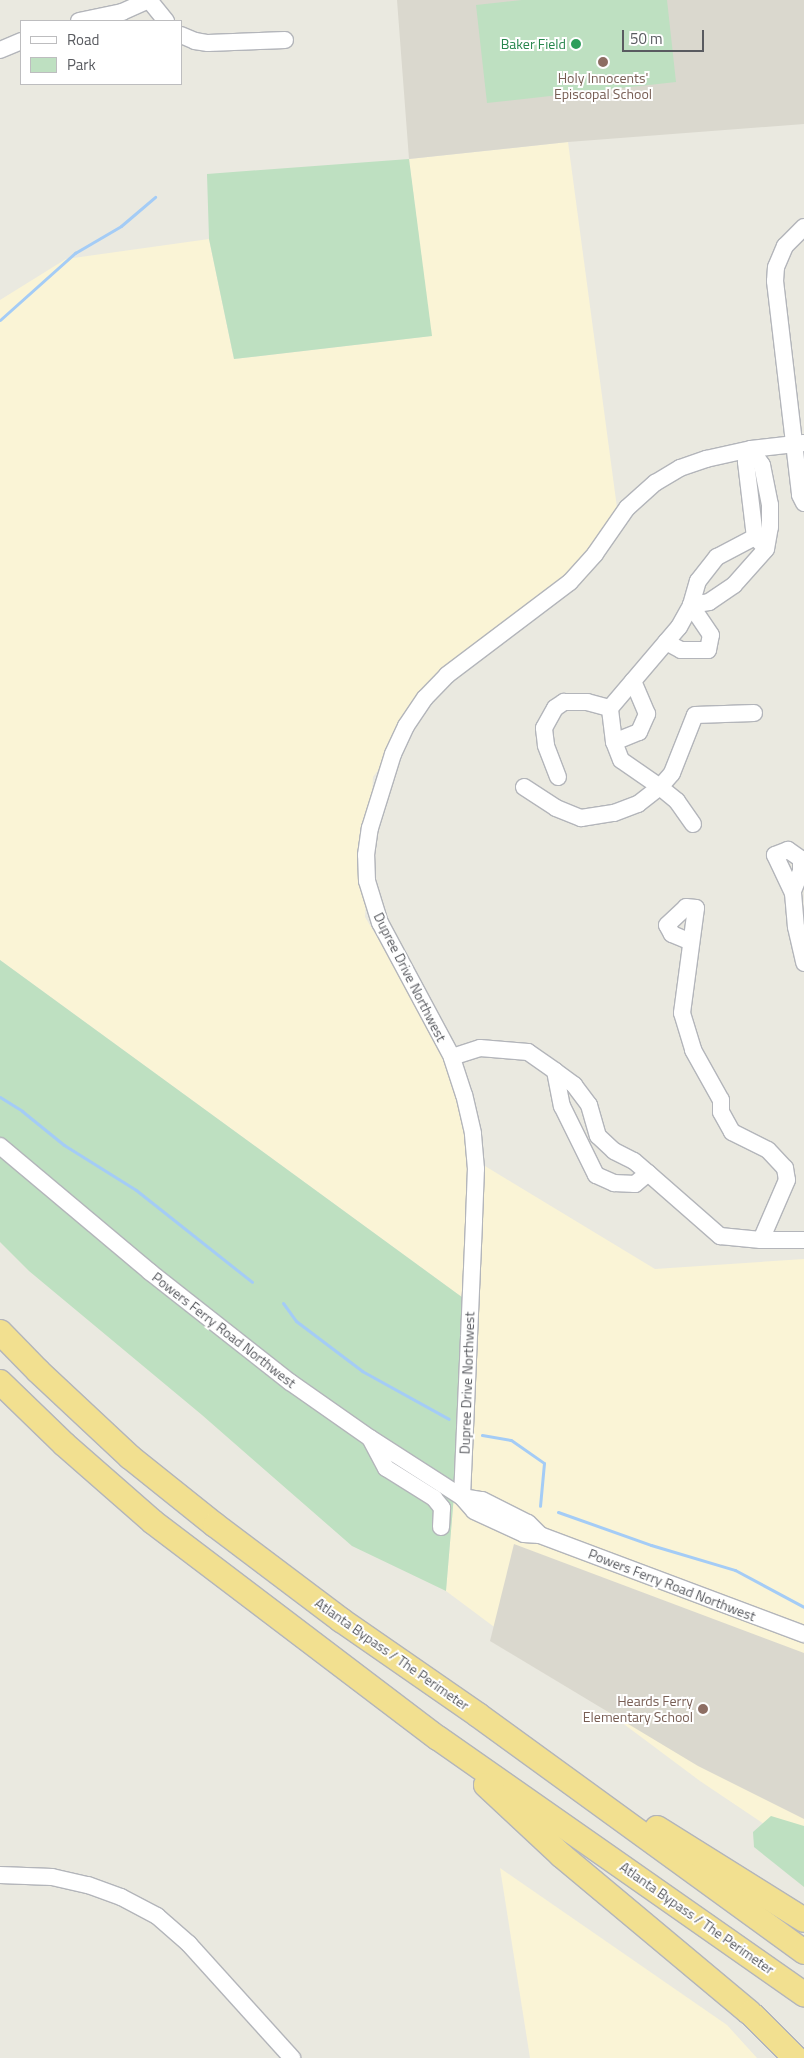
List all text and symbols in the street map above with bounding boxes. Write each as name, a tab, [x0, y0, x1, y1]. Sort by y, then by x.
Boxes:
legend	[20, 20, 182, 85]
scale bar	[624, 20, 706, 52]
text: 50 m	[630, 27, 663, 50]
text: Road	[67, 28, 99, 51]
place label: Baker Field	[501, 36, 566, 52]
marker: Baker Field	[570, 38, 582, 50]
text: Park	[67, 53, 96, 76]
marker: Holy Innocents' Episcopal School	[597, 56, 609, 68]
place label: Holy Innocents' Episcopal School	[554, 70, 652, 102]
street label: Dupree Drive Northwest	[370, 910, 450, 1044]
street label: Powers Ferry Road Northwest	[149, 1269, 299, 1391]
street label: Dupree Drive Northwest	[456, 1311, 478, 1455]
street label: Powers Ferry Road Northwest	[586, 1545, 758, 1625]
street label: Atlanta Bypass / The Perimeter	[312, 1594, 472, 1714]
place label: Heards Ferry Elementary School	[583, 1693, 693, 1725]
marker: Heards Ferry Elementary School	[697, 1703, 709, 1715]
street label: Atlanta Bypass / The Perimeter	[617, 1858, 777, 1978]

